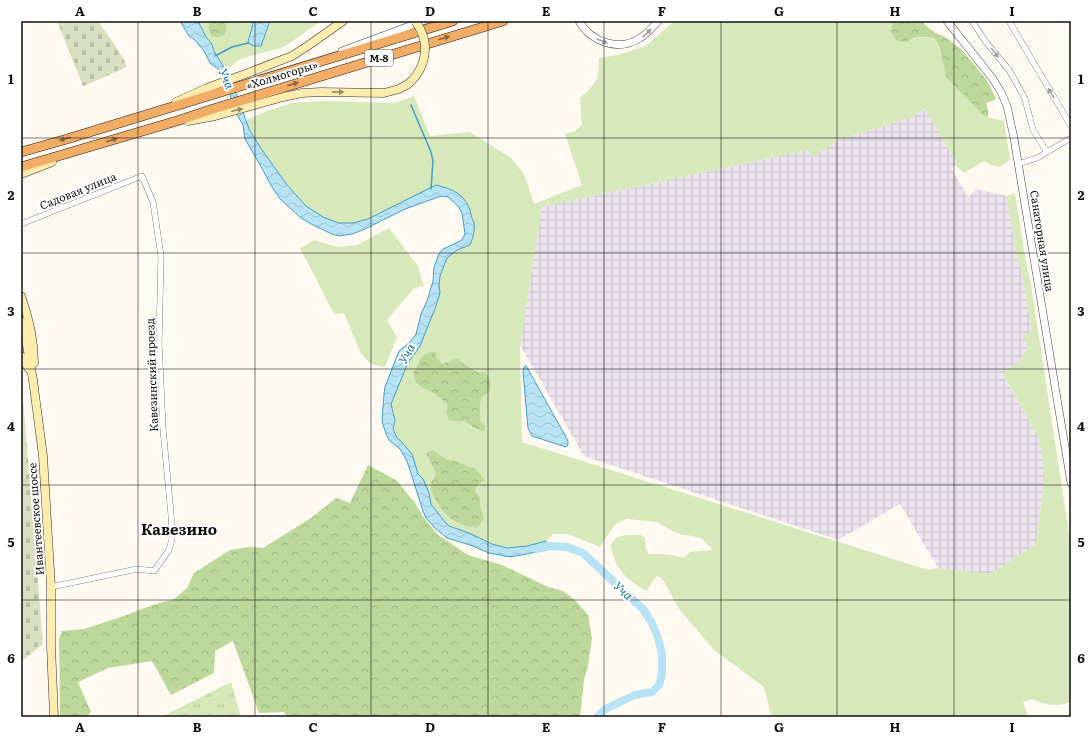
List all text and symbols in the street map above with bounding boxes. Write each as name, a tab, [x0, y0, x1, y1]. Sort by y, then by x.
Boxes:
text: A	[75, 1, 85, 20]
text: B	[193, 1, 202, 20]
text: C	[308, 1, 318, 20]
text: D	[425, 1, 435, 20]
text: E	[542, 1, 551, 20]
text: F	[658, 1, 666, 20]
text: G	[774, 1, 784, 20]
text: H	[890, 1, 901, 20]
text: I	[1009, 1, 1015, 20]
one-way arrow	[641, 28, 652, 37]
one-way arrow	[438, 35, 450, 41]
one-way arrow	[597, 38, 609, 44]
one-way arrow	[990, 47, 999, 58]
road number: М-8	[365, 50, 393, 66]
street label: «Холмогоры»	[244, 56, 320, 93]
water label: Уча	[215, 66, 239, 92]
text: 1	[8, 69, 14, 88]
text: 1	[1078, 69, 1084, 88]
one-way arrow	[287, 81, 299, 87]
one-way arrow	[1048, 87, 1055, 99]
one-way arrow	[332, 89, 345, 95]
one-way arrow	[231, 107, 243, 113]
one-way arrow	[58, 136, 70, 142]
one-way arrow	[106, 137, 118, 143]
street label: Садовая улица	[37, 167, 118, 213]
text: 2	[8, 185, 15, 204]
text: 2	[1078, 185, 1085, 204]
street label: Санаторная улица	[1027, 189, 1059, 293]
text: 3	[7, 301, 15, 320]
text: 3	[1077, 301, 1085, 320]
street label: Кавезинский проезд	[141, 317, 161, 432]
water label: Уча	[393, 340, 419, 367]
text: 4	[7, 416, 15, 435]
text: 4	[1077, 416, 1085, 435]
street label: Ивантеевское шоссе	[23, 462, 47, 576]
district label: Кавезино	[141, 517, 217, 540]
text: 5	[7, 532, 15, 551]
text: 5	[1077, 532, 1085, 551]
water label: Уча	[610, 577, 637, 604]
text: 6	[7, 648, 15, 667]
text: 6	[1077, 648, 1085, 667]
text: A	[75, 717, 85, 736]
text: B	[193, 717, 202, 736]
text: C	[308, 717, 318, 736]
text: D	[425, 717, 435, 736]
text: E	[542, 717, 551, 736]
text: F	[658, 717, 666, 736]
text: G	[774, 717, 784, 736]
text: H	[890, 717, 901, 736]
text: I	[1009, 717, 1015, 736]

